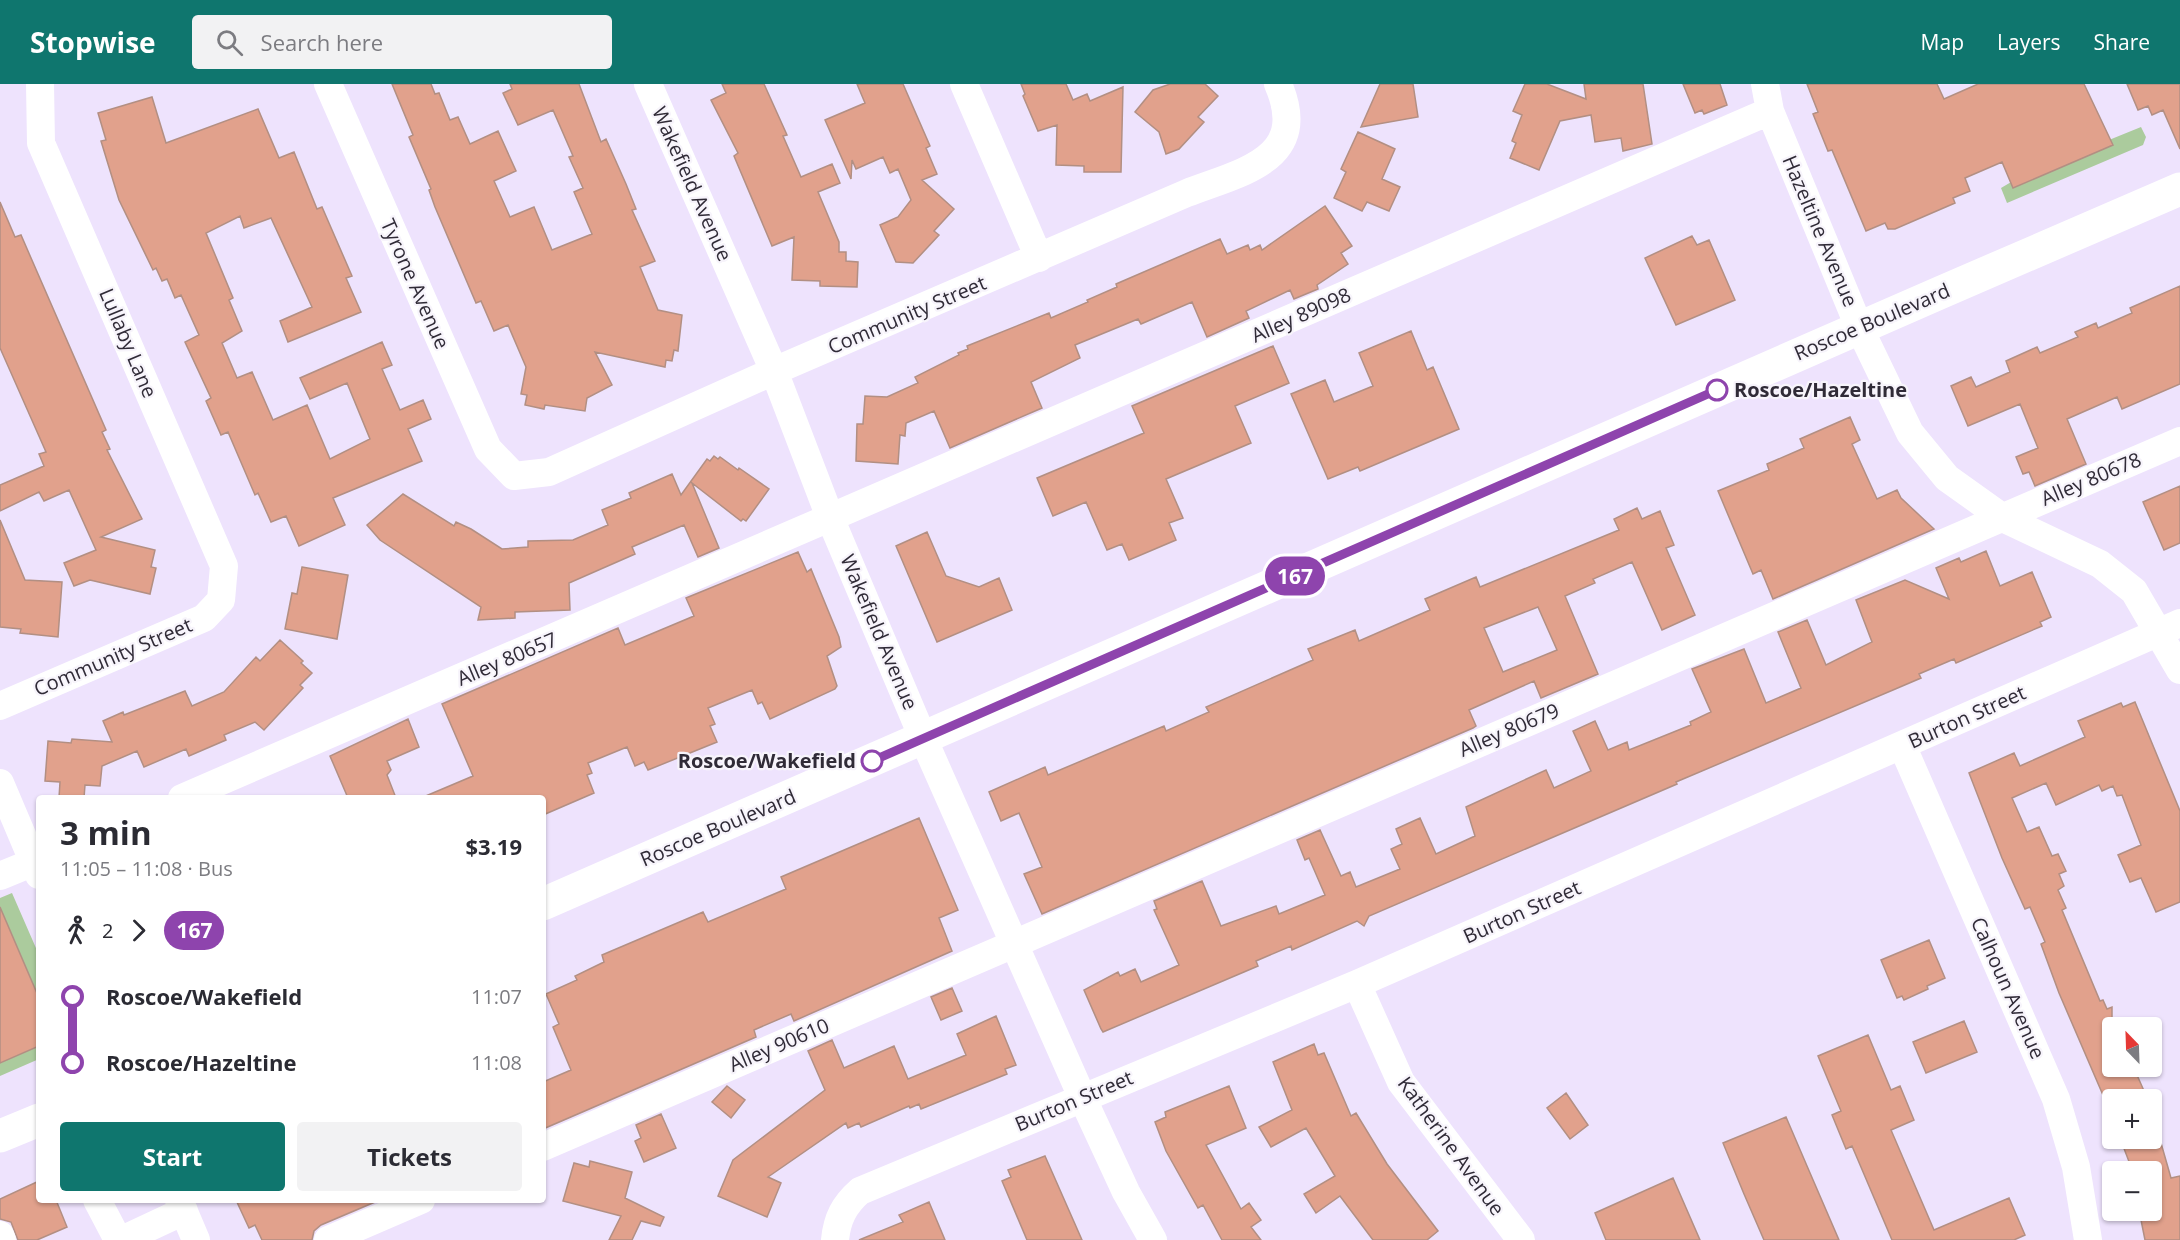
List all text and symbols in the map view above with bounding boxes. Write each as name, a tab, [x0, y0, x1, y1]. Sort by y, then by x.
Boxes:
search box	[192, 15, 612, 69]
text: Stopwise	[30, 23, 156, 61]
icon: search	[213, 26, 246, 59]
text: Search here	[261, 27, 383, 57]
text: Map	[1921, 28, 1964, 56]
text: Layers	[1997, 28, 2061, 56]
text: Share	[2094, 28, 2150, 56]
street label: Wakefield Avenue	[646, 102, 739, 265]
street label: Hazeltine Avenue	[1776, 151, 1865, 311]
street label: Tyrone Avenue	[375, 215, 456, 353]
street label: Community Street	[824, 269, 990, 360]
street label: Roscoe Boulevard	[1790, 276, 1954, 367]
street label: Alley 89098	[1247, 281, 1355, 349]
street label: Lullaby Lane	[93, 284, 164, 402]
place label: Roscoe/Hazeltine	[1734, 376, 1907, 403]
marker: Roscoe/Hazeltine	[1706, 379, 1728, 401]
street label: Alley 80678	[2037, 445, 2145, 512]
street label: Wakefield Avenue	[835, 550, 924, 714]
line badge: 167	[1260, 556, 1330, 596]
text: 167	[1277, 562, 1313, 590]
street label: Community Street	[30, 611, 196, 702]
street label: Alley 80657	[453, 625, 561, 692]
street label: Burton Street	[1904, 679, 2030, 754]
street label: Alley 80679	[1455, 696, 1563, 763]
place label: Roscoe/Wakefield	[678, 747, 856, 774]
marker: Roscoe/Wakefield	[861, 750, 883, 772]
street label: Roscoe Boulevard	[636, 782, 800, 873]
text: 3 min	[60, 810, 152, 855]
text: $3.19	[465, 831, 522, 861]
text: 11:05 – 11:08 · Bus	[60, 855, 233, 882]
street label: Burton Street	[1459, 874, 1585, 949]
street label: Calhoun Avenue	[1965, 913, 2052, 1063]
icon: walk	[60, 914, 93, 947]
icon: forward	[122, 914, 155, 947]
text: 167	[176, 916, 212, 944]
text: 2	[102, 917, 113, 944]
text: Roscoe/Wakefield	[106, 981, 302, 1011]
text: 11:07	[471, 983, 522, 1010]
street label: Alley 90610	[725, 1011, 833, 1078]
north arrow	[2102, 1017, 2162, 1077]
map controls	[2102, 1017, 2162, 1221]
text: Roscoe/Hazeltine	[106, 1047, 296, 1077]
text: 11:08	[471, 1049, 522, 1076]
street label: Burton Street	[1011, 1064, 1137, 1138]
street label: Katherine Avenue	[1392, 1071, 1511, 1221]
button: +	[2102, 1089, 2162, 1149]
button: Start	[60, 1122, 285, 1191]
button: Tickets	[297, 1122, 522, 1191]
button: −	[2102, 1161, 2162, 1221]

